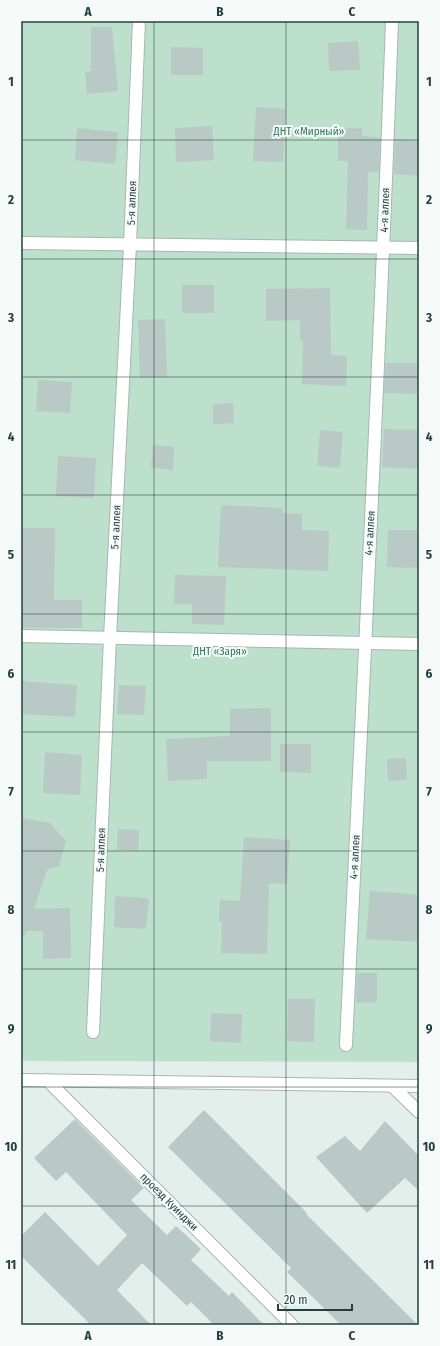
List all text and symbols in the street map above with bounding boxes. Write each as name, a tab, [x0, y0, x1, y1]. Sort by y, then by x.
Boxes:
text: A	[83, 4, 92, 19]
text: B	[216, 4, 224, 19]
text: C	[349, 4, 356, 19]
text: 1	[8, 74, 14, 89]
text: 1	[426, 74, 432, 89]
park label: ДНТ «Мирный»	[273, 125, 345, 138]
street label: 5-я аллея	[125, 181, 139, 225]
street label: 4-я аллея	[378, 187, 392, 233]
text: 2	[7, 192, 14, 207]
text: 2	[425, 192, 432, 207]
text: 3	[7, 310, 14, 325]
text: 3	[425, 310, 432, 325]
text: 4	[8, 429, 15, 444]
text: 4	[426, 429, 433, 444]
street label: 5-я аллея	[108, 504, 124, 550]
street label: 4-я аллея	[362, 510, 378, 556]
text: 5	[8, 547, 14, 562]
text: 5	[426, 547, 432, 562]
park label: ДНТ «Заря»	[192, 645, 247, 658]
text: 6	[8, 666, 15, 681]
text: 6	[426, 666, 433, 681]
text: 7	[8, 784, 14, 799]
text: 7	[426, 784, 432, 799]
street label: 5-я аллея	[94, 828, 108, 872]
street label: 4-я аллея	[347, 834, 363, 880]
text: 8	[8, 902, 15, 917]
text: 8	[426, 902, 433, 917]
text: 9	[8, 1021, 15, 1036]
text: 9	[426, 1021, 433, 1036]
text: 10	[5, 1139, 17, 1154]
text: 10	[423, 1139, 435, 1154]
street label: проезд Куинджи	[137, 1170, 201, 1234]
text: 11	[6, 1257, 16, 1272]
text: 11	[424, 1257, 434, 1272]
scale bar	[278, 1286, 352, 1312]
text: 20 m	[284, 1293, 308, 1307]
text: A	[83, 1328, 92, 1343]
text: B	[216, 1328, 224, 1343]
text: C	[349, 1328, 356, 1343]

